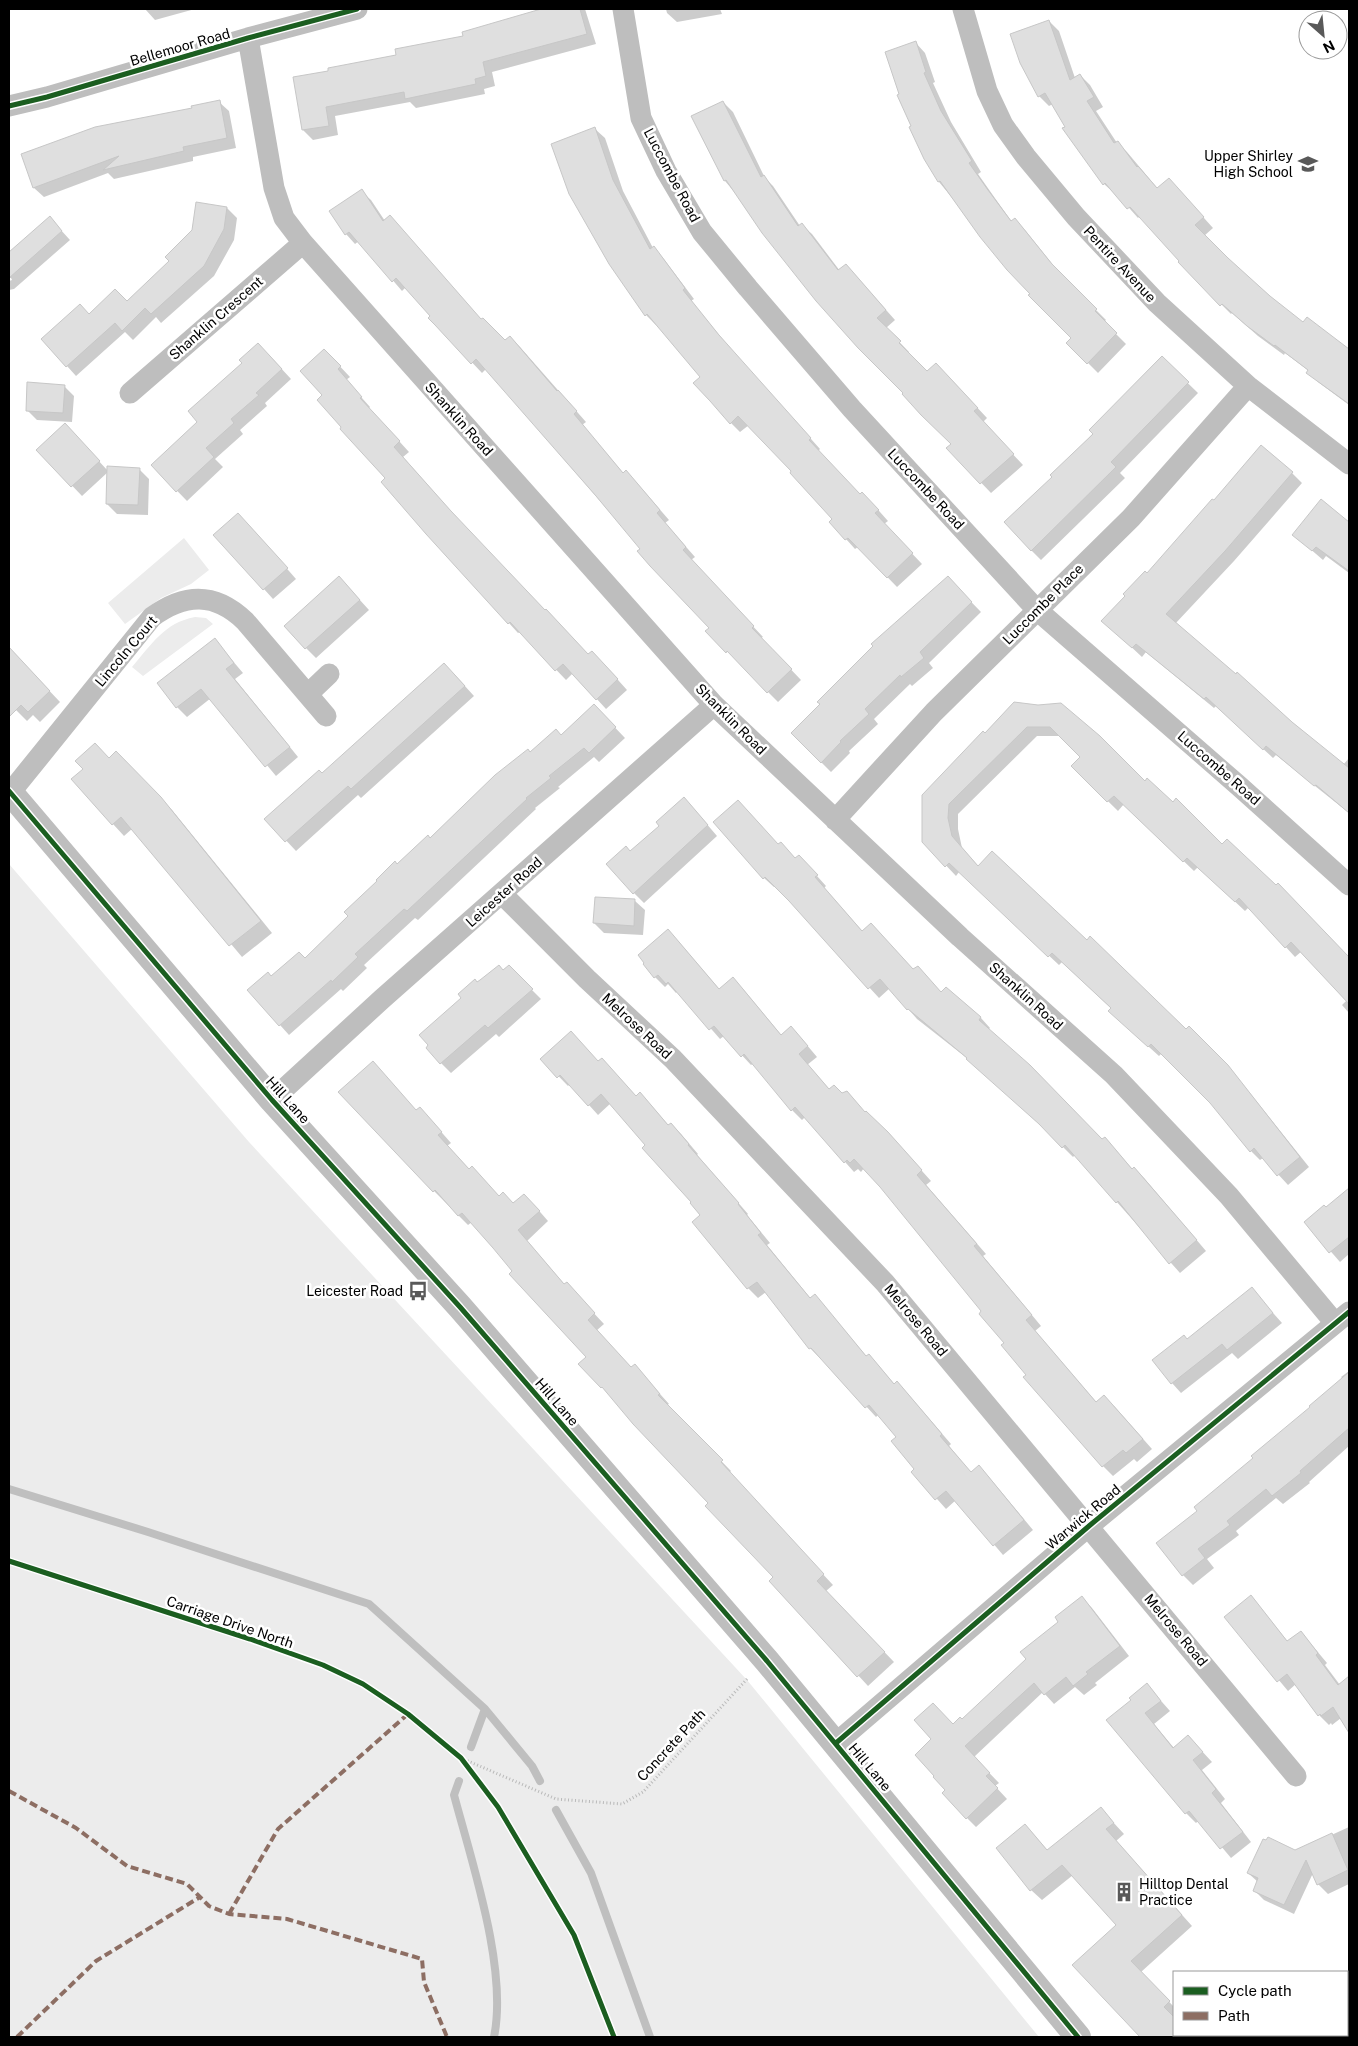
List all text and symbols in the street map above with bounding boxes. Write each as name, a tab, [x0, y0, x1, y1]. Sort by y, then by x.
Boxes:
north arrow	[1298, 10, 1348, 60]
street label: Bellemoor Road	[128, 25, 232, 69]
text: N	[1320, 37, 1337, 56]
street label: Luccombe Road	[640, 125, 704, 225]
place label: Upper Shirley High School	[1204, 148, 1294, 180]
school or university icon: Upper Shirley High School	[1297, 153, 1319, 175]
street label: Pentire Avenue	[1081, 223, 1159, 305]
street label: Shanklin Crescent	[166, 273, 266, 363]
street label: Shanklin Road	[422, 379, 496, 459]
street label: Luccombe Road	[885, 445, 967, 533]
street label: Luccombe Place	[999, 560, 1087, 648]
street label: Lincoln Court	[92, 612, 160, 690]
street label: Shanklin Road	[692, 680, 770, 758]
street label: Luccombe Road	[1174, 728, 1264, 808]
street label: Leicester Road	[463, 854, 545, 930]
street label: Shanklin Road	[986, 959, 1066, 1033]
street label: Melrose Road	[599, 990, 675, 1062]
street label: Hill Lane	[263, 1073, 313, 1127]
bus stop icon: Leicester Road	[407, 1280, 429, 1302]
street label: Melrose Road	[881, 1281, 951, 1359]
place label: Leicester Road	[306, 1283, 403, 1299]
street label: Hill Lane	[532, 1375, 582, 1429]
street label: Warwick Road	[1042, 1481, 1124, 1553]
street label: Melrose Road	[1141, 1591, 1211, 1669]
street label: Carriage Drive North	[164, 1593, 296, 1651]
street label: Concrete Path	[634, 1706, 708, 1784]
street label: Hill Lane	[845, 1740, 895, 1794]
place label: Hilltop Dental Practice	[1139, 1876, 1229, 1908]
building icon: Hilltop Dental Practice	[1113, 1881, 1135, 1903]
legend	[1173, 1971, 1348, 2036]
text: Cycle path	[1218, 1982, 1292, 1999]
text: Path	[1218, 2007, 1250, 2024]

